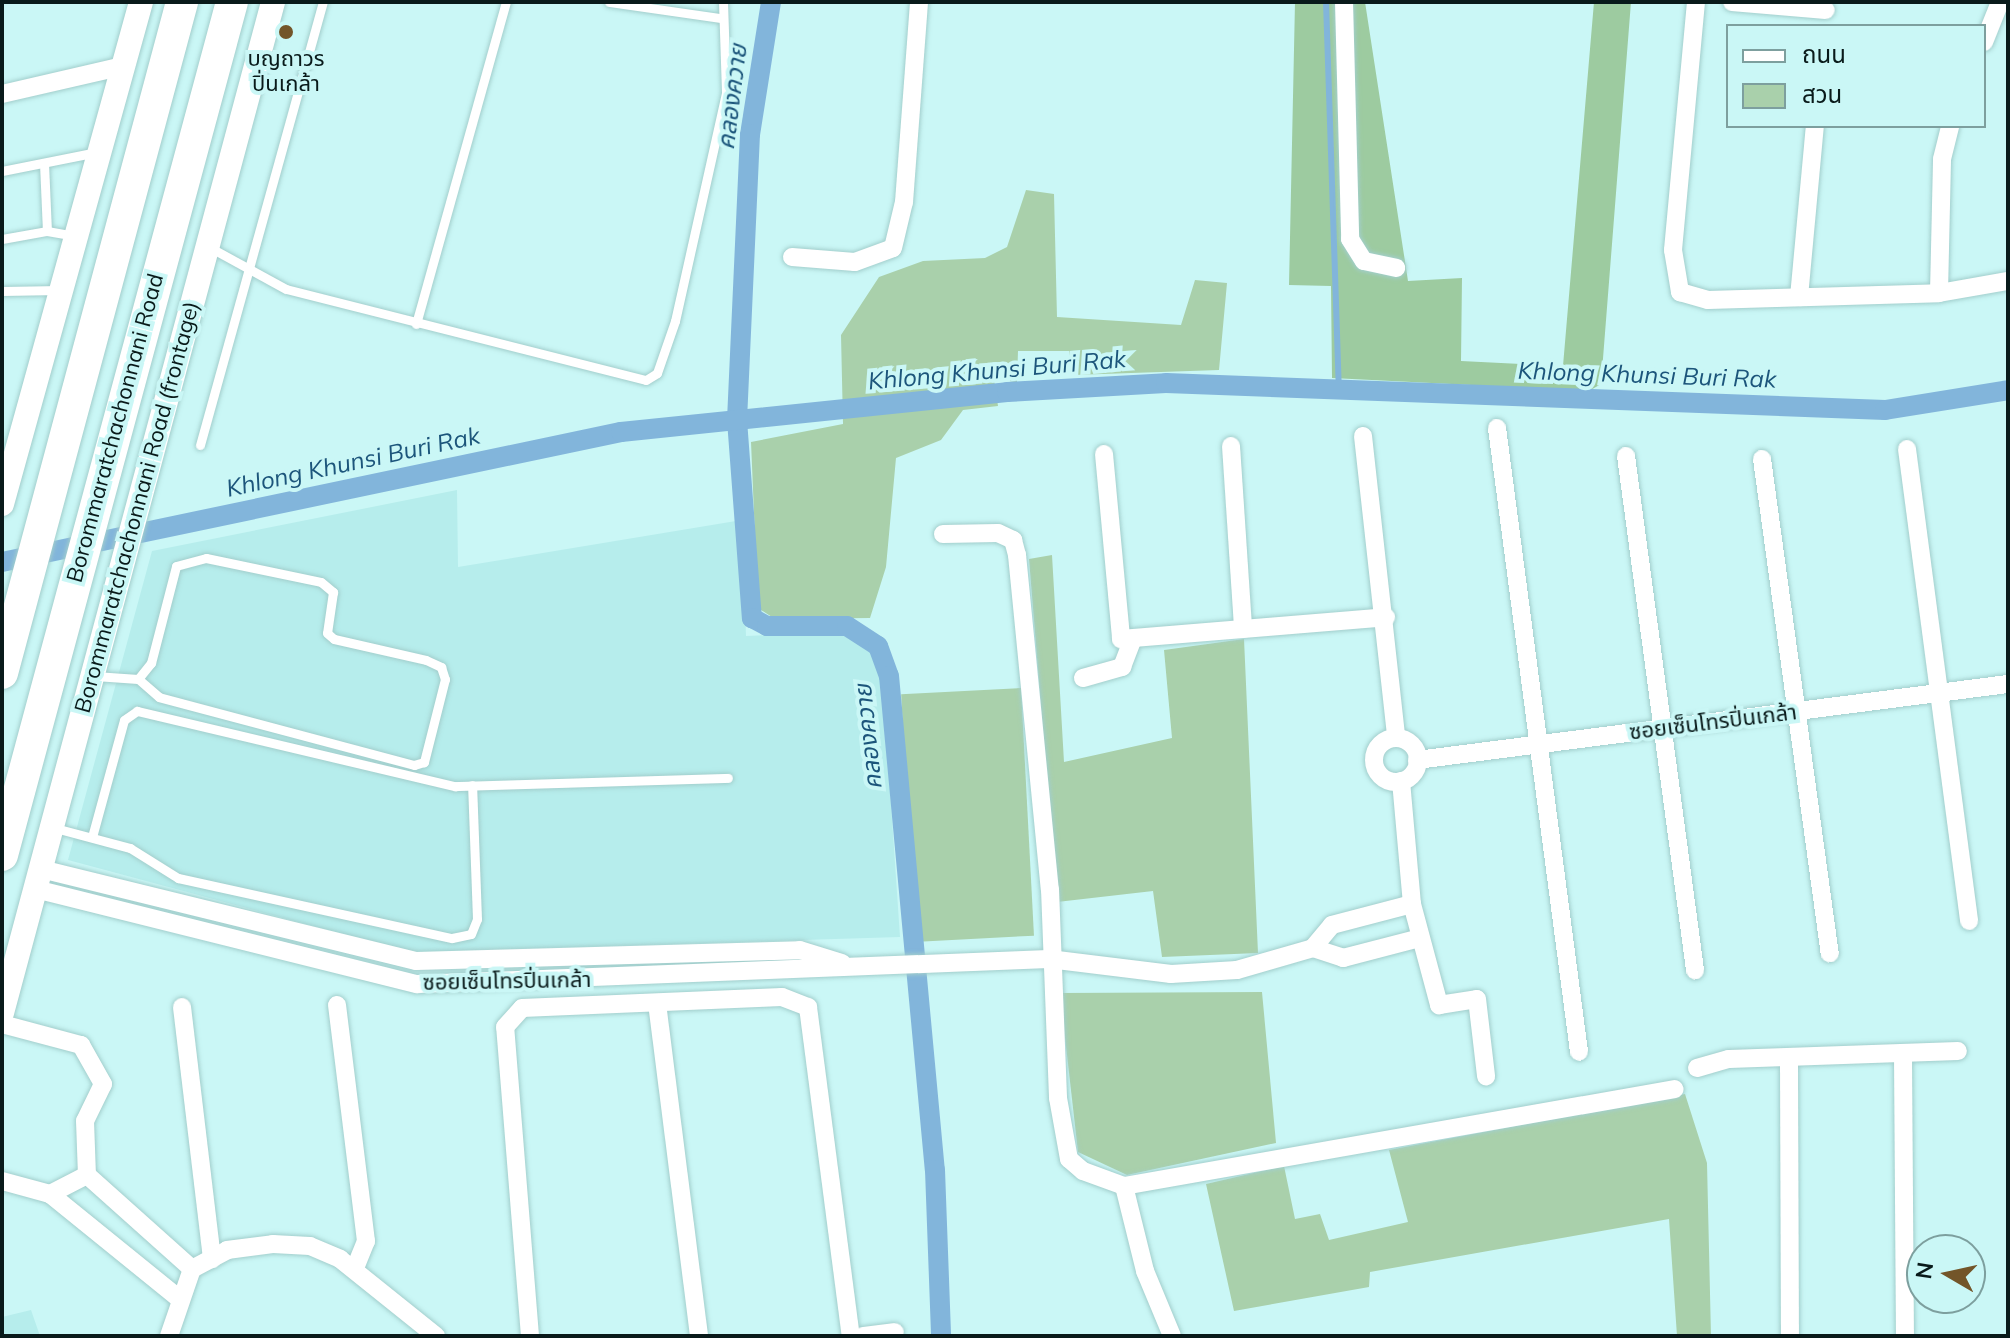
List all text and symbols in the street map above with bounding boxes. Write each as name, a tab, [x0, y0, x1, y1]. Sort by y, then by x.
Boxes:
marker: บุญถาวร ปิ่นเกล้า	[277, 23, 295, 41]
legend	[1726, 24, 1986, 128]
text: ถนน	[1802, 39, 1846, 69]
water label: คลองควาย	[711, 43, 753, 151]
place label: บุญถาวร ปิ่นเกล้า	[247, 45, 325, 96]
text: สวน	[1802, 79, 1842, 109]
street label: Borommaratchachonnani Road	[61, 271, 169, 585]
street label: Borommaratchachonnani Road (frontage)	[69, 298, 205, 716]
water label: Khlong Khunsi Buri Rak	[867, 344, 1127, 396]
water label: Khlong Khunsi Buri Rak	[1517, 356, 1777, 394]
water label: Khlong Khunsi Buri Rak	[223, 421, 483, 503]
water label: คลองควาย	[848, 683, 888, 791]
street label: ซอยเซ็นโทรปิ่นเกล้า	[1628, 699, 1798, 745]
street label: ซอยเซ็นโทรปิ่นเกล้า	[422, 966, 592, 996]
north arrow	[1906, 1234, 1986, 1314]
text: N	[1909, 1260, 1939, 1281]

